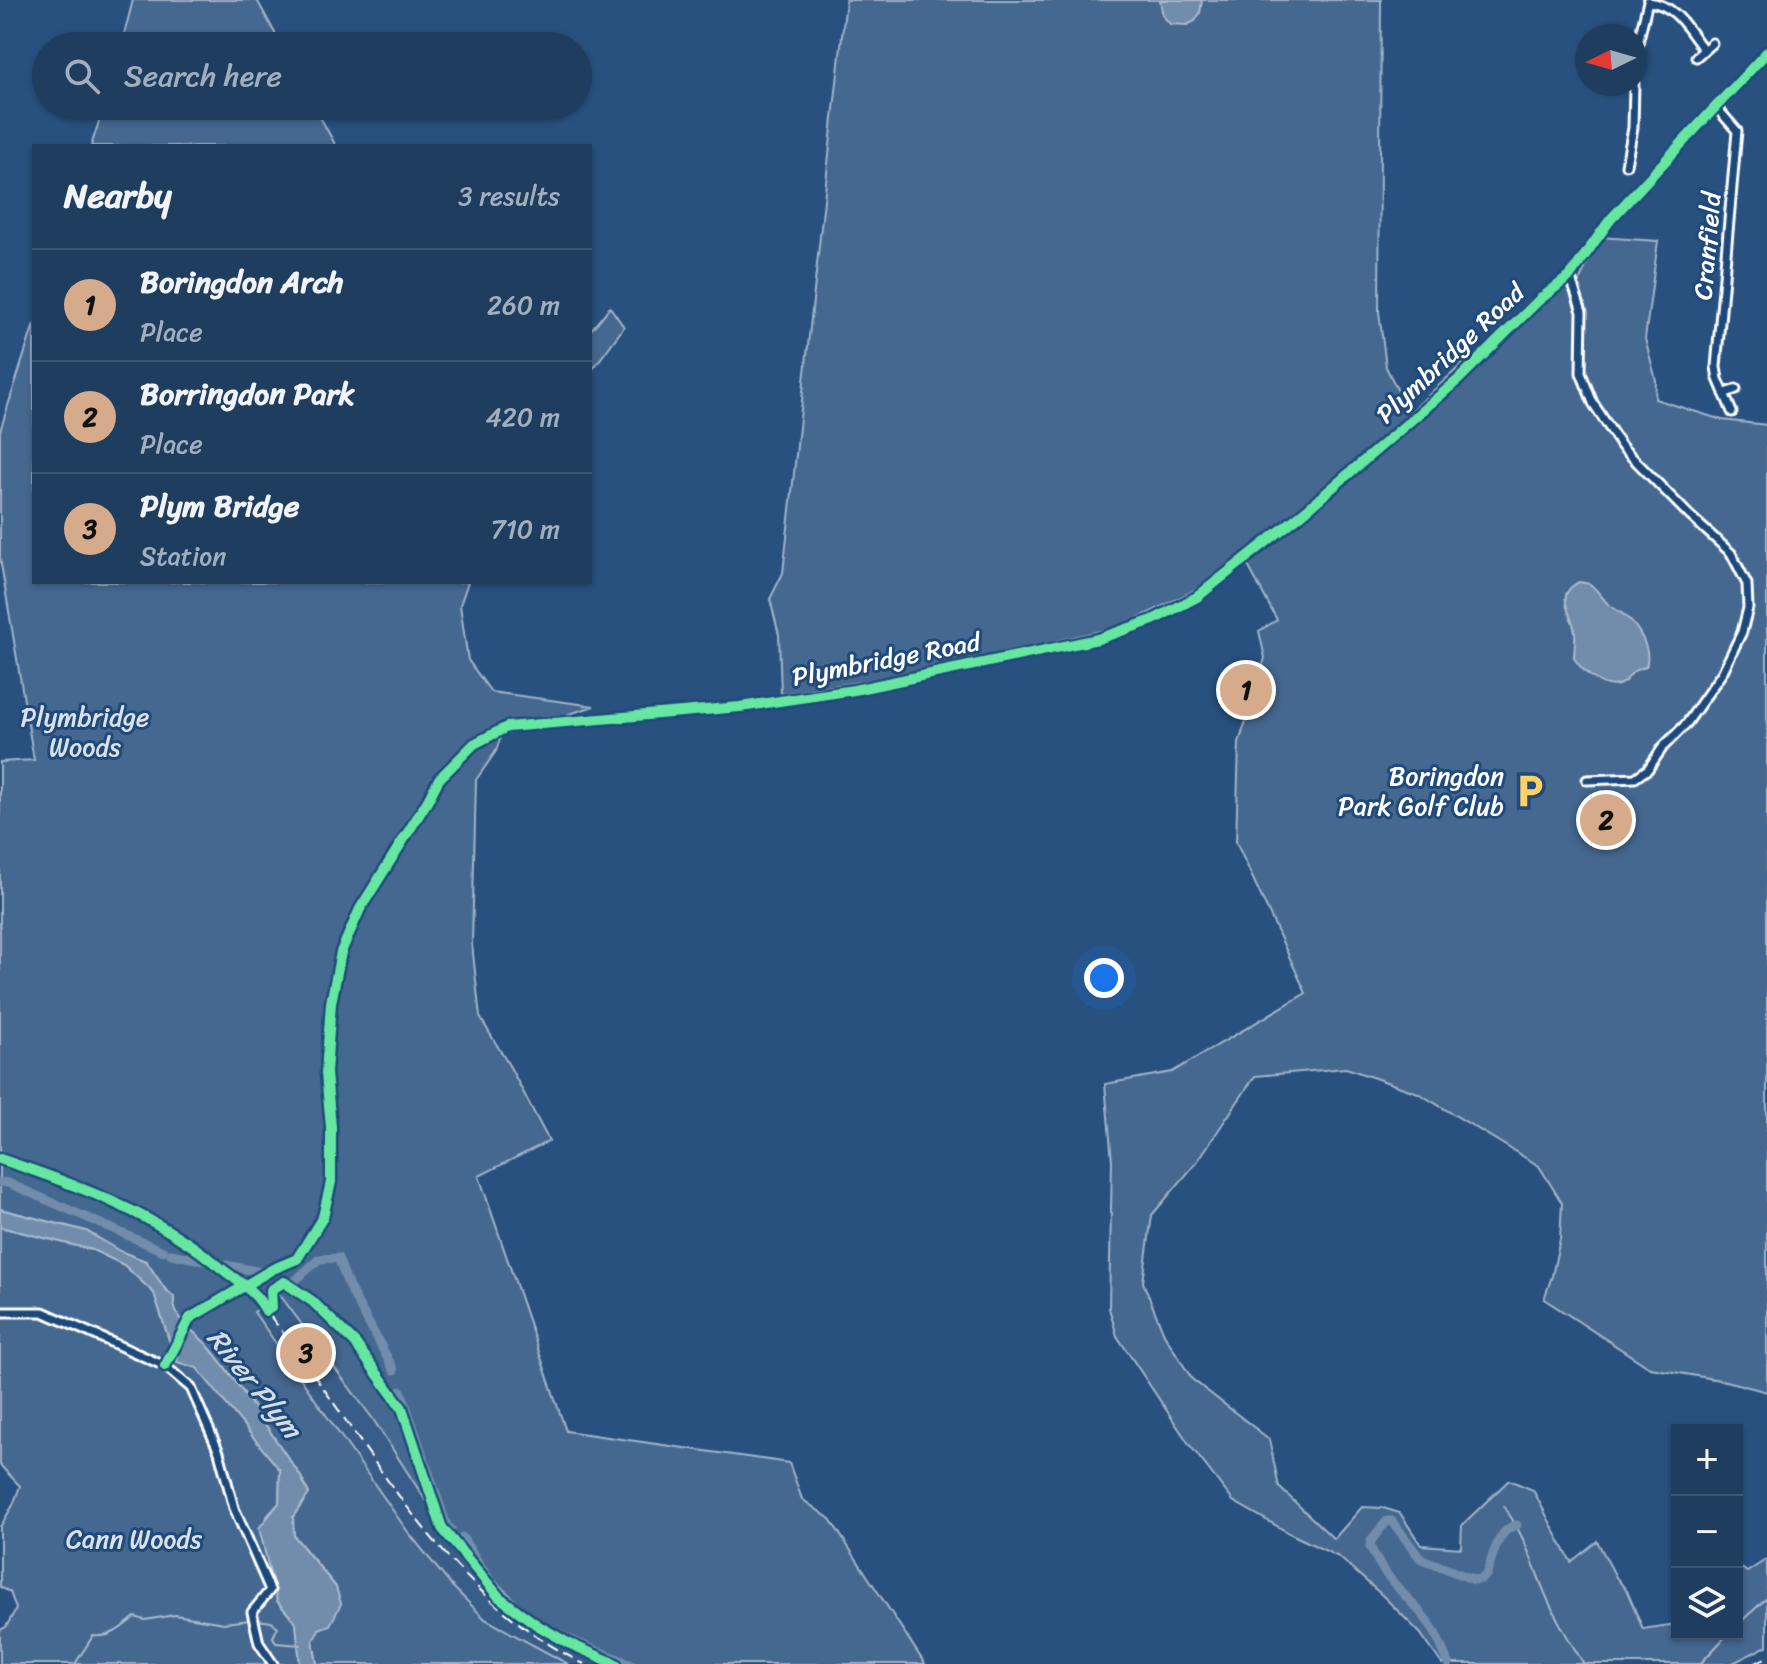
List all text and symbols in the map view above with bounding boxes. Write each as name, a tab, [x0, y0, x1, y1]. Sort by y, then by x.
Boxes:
north arrow	[1575, 24, 1647, 96]
search box	[32, 32, 592, 120]
text: Search here	[124, 49, 282, 103]
icon: search	[60, 54, 104, 98]
text: Nearby	[64, 166, 172, 226]
text: 3 results	[458, 173, 560, 219]
street label: Cranfield	[1679, 188, 1735, 302]
text: Boringdon Arch	[140, 255, 343, 309]
street label: Plymbridge Road	[1364, 269, 1537, 435]
text: 1	[84, 282, 96, 328]
text: 260 m	[487, 282, 560, 328]
text: Place	[140, 309, 203, 355]
text: Borringdon Park	[140, 367, 355, 421]
text: 2	[82, 394, 98, 440]
text: 420 m	[486, 394, 560, 440]
text: Place	[140, 421, 203, 467]
text: Plym Bridge	[140, 479, 299, 533]
text: 3	[83, 506, 97, 552]
text: 710 m	[491, 506, 560, 552]
text: Station	[140, 533, 226, 579]
street label: Plymbridge Road	[788, 618, 986, 700]
pin: 1	[1220, 660, 1272, 720]
park label: Plymbridge Woods	[21, 694, 149, 770]
place label: Boringdon Park Golf Club	[1338, 753, 1504, 829]
parking icon: Boringdon Park Golf Club	[1511, 772, 1549, 810]
pin: 2	[1580, 790, 1632, 850]
your location	[1084, 958, 1124, 998]
water label: River Plym	[194, 1317, 317, 1452]
pin: 3	[280, 1323, 332, 1383]
map controls	[1671, 1424, 1743, 1640]
button: +	[1671, 1424, 1743, 1496]
button: −	[1671, 1496, 1743, 1568]
park label: Cann Woods	[66, 1516, 203, 1562]
button: layers	[1671, 1568, 1743, 1640]

